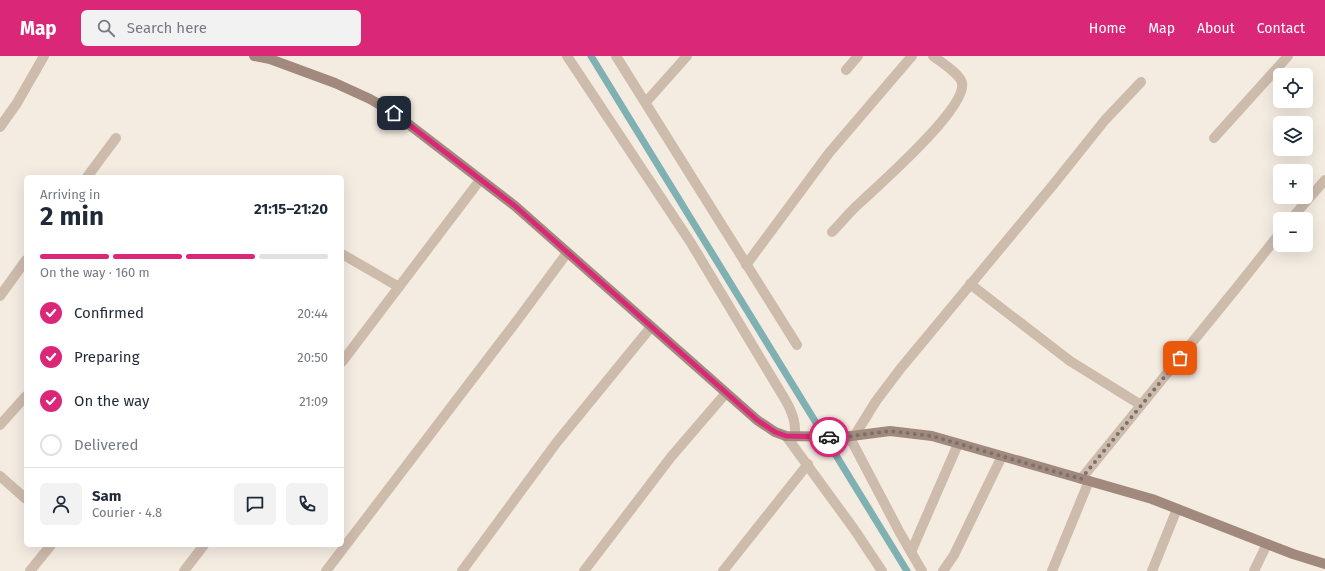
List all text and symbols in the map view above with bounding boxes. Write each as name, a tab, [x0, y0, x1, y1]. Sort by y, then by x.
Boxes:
search box	[81, 10, 361, 46]
text: Map	[20, 17, 57, 40]
icon: search	[95, 17, 117, 39]
text: Search here	[127, 19, 207, 37]
text: Home	[1089, 20, 1126, 37]
text: Map	[1148, 20, 1175, 37]
text: About	[1197, 20, 1235, 37]
text: Contact	[1257, 20, 1305, 37]
map controls	[1273, 68, 1313, 252]
button: locate	[1273, 68, 1313, 108]
pin	[377, 96, 411, 130]
icon: home	[383, 102, 405, 124]
button: layers	[1273, 116, 1313, 156]
button: +	[1273, 164, 1313, 204]
text: Arriving in	[40, 187, 100, 202]
text: 21:15–21:20	[254, 200, 328, 218]
text: 2 min	[40, 201, 104, 232]
button: −	[1273, 212, 1313, 252]
text: On the way · 160 m	[40, 265, 150, 280]
icon: check	[40, 302, 62, 324]
text: Confirmed	[74, 304, 144, 322]
text: 20:44	[297, 306, 328, 321]
pin	[1163, 341, 1197, 375]
icon: check	[40, 346, 62, 368]
icon: bag	[1169, 347, 1191, 369]
text: Preparing	[74, 348, 139, 366]
text: 20:50	[297, 350, 328, 365]
icon: check	[40, 390, 62, 412]
text: On the way	[74, 392, 149, 410]
text: 21:09	[299, 394, 328, 409]
courier	[809, 417, 849, 457]
icon: car	[818, 426, 840, 448]
text: Delivered	[74, 436, 138, 454]
button: person	[40, 483, 82, 525]
button: chat	[234, 483, 276, 525]
button: phone	[286, 483, 328, 525]
text: Sam	[92, 487, 121, 505]
text: Courier · 4.8	[92, 505, 162, 520]

